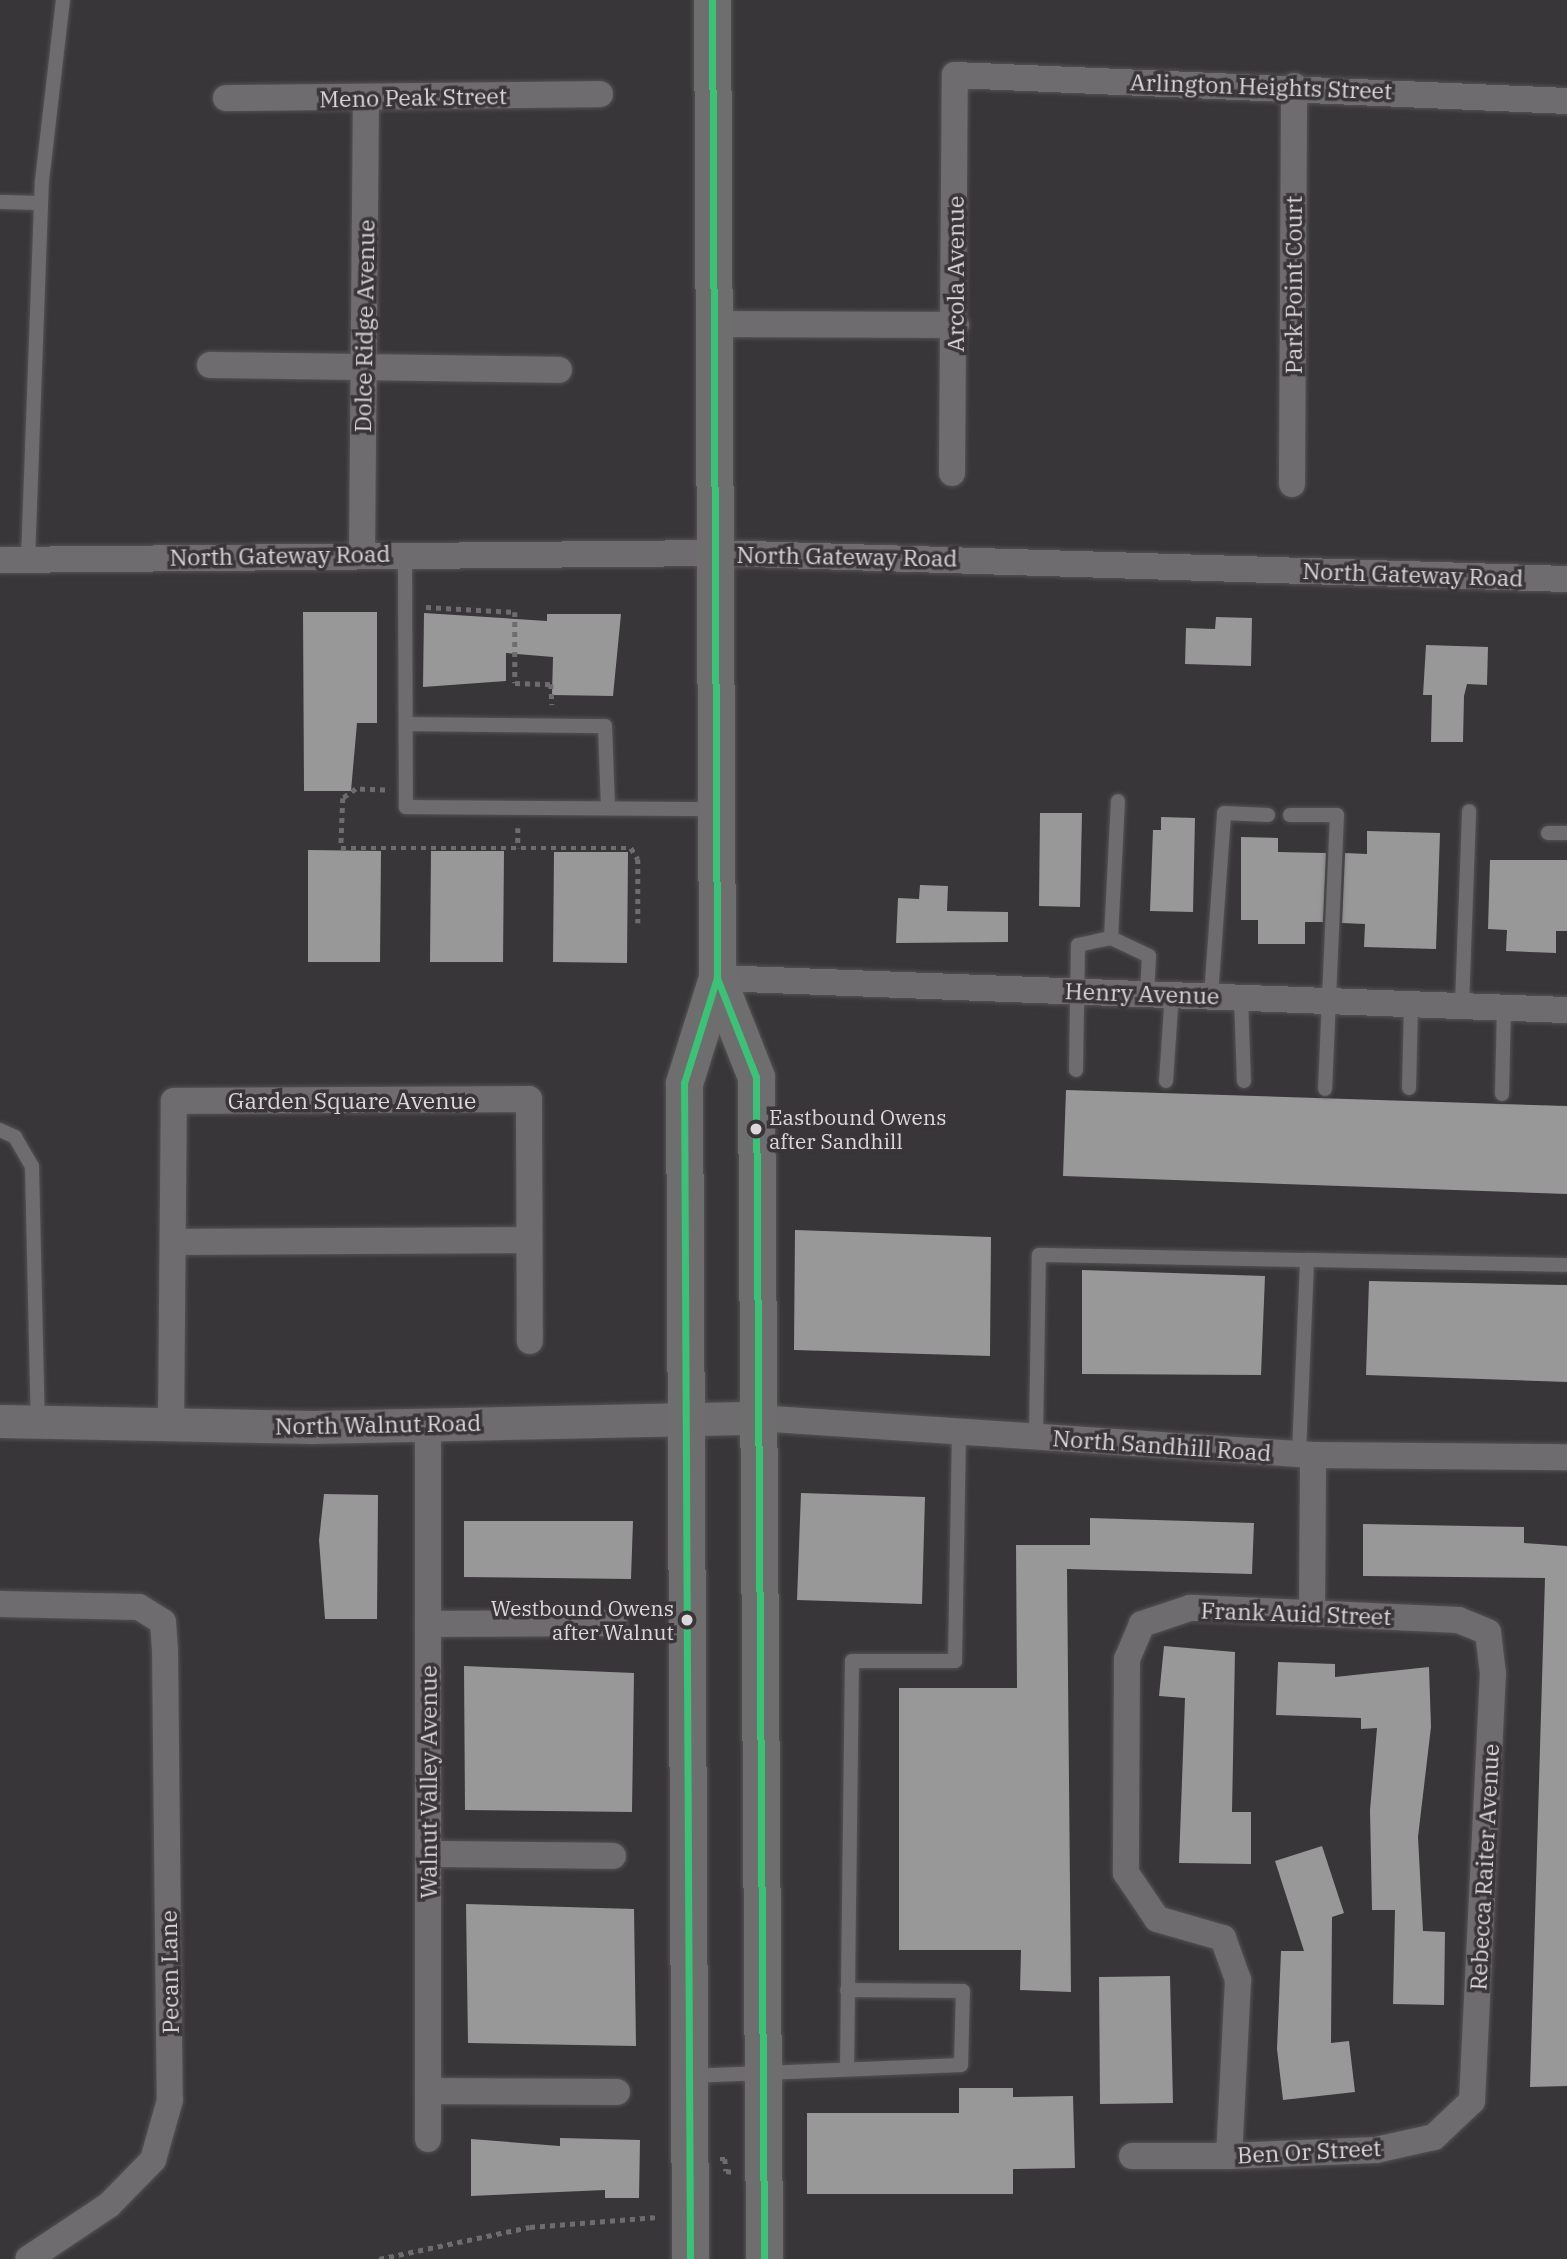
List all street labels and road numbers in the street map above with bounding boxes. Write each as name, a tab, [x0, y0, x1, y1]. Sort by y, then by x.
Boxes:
street label: Arlington Heights Street	[1129, 68, 1393, 104]
street label: Meno Peak Street	[319, 82, 507, 112]
street label: Arcola Avenue	[941, 196, 969, 352]
street label: Park Point Court	[1279, 196, 1307, 374]
street label: Dolce Ridge Avenue	[348, 219, 380, 433]
street label: North Gateway Road	[169, 539, 391, 571]
street label: North Gateway Road	[736, 540, 958, 572]
street label: North Gateway Road	[1302, 556, 1524, 592]
street label: Henry Avenue	[1064, 977, 1220, 1009]
street label: Garden Square Avenue	[228, 1086, 476, 1114]
street label: North Walnut Road	[274, 1408, 482, 1440]
street label: North Sandhill Road	[1052, 1424, 1272, 1466]
street label: Frank Auid Street	[1200, 1596, 1392, 1630]
street label: Walnut Valley Avenue	[414, 1665, 442, 1899]
street label: Rebecca Raiter Avenue	[1464, 1743, 1504, 1991]
street label: Pecan Lane	[154, 1910, 184, 2034]
street label: Ben Or Street	[1236, 2133, 1382, 2169]

